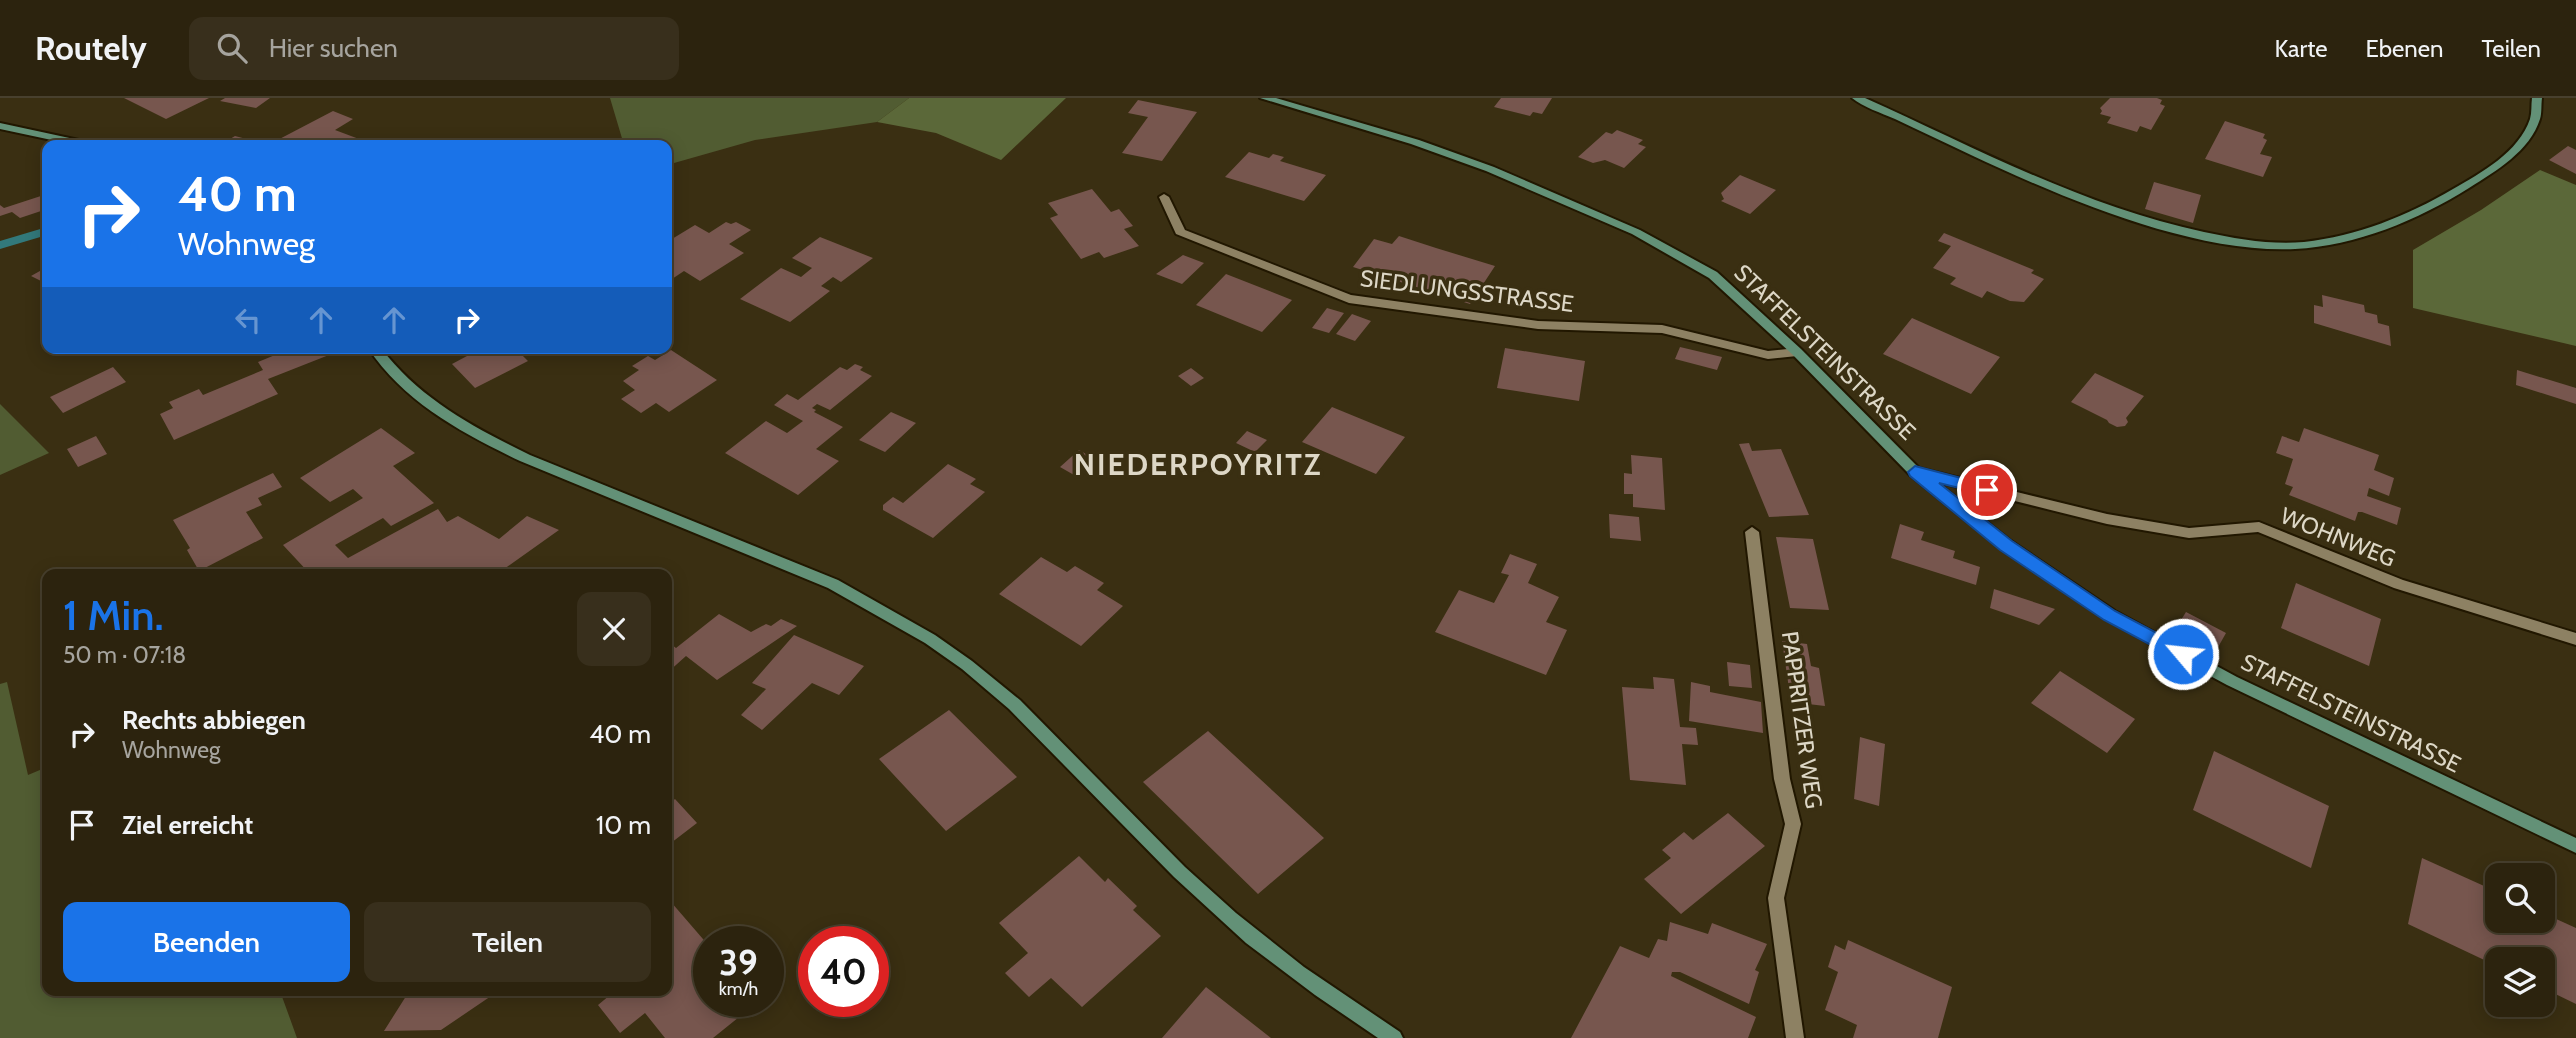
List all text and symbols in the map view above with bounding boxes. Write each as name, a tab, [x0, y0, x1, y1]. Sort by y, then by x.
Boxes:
search box	[189, 17, 679, 80]
text: Routely	[35, 28, 147, 68]
icon: search	[213, 29, 251, 67]
text: Hier suchen	[269, 32, 398, 64]
text: Karte	[2274, 34, 2327, 63]
text: Ebenen	[2365, 34, 2443, 63]
text: Teilen	[2481, 34, 2541, 63]
text: 40 m	[178, 164, 297, 223]
icon: right	[63, 168, 154, 259]
text: Wohnweg	[178, 224, 315, 263]
street label: STAFFELSTEINSTRASSE	[1729, 258, 1921, 446]
street label: SIEDLUNGSSTRASSE	[1359, 264, 1575, 318]
icon: left	[229, 301, 267, 339]
icon: ahead	[302, 301, 340, 339]
icon: ahead	[375, 301, 413, 339]
icon: right	[448, 301, 486, 339]
district label: NIEDERPOYRITZ	[1074, 446, 1322, 483]
pin	[1957, 460, 2017, 520]
icon: arrive	[1968, 471, 2006, 509]
street label: WOHNWEG	[2276, 501, 2400, 573]
text: 1 Min.	[63, 589, 164, 641]
button: close	[577, 592, 651, 666]
position arrow	[2146, 617, 2220, 691]
street label: PAPPRITZER WEG	[1776, 630, 1828, 810]
text: 50 m · 07:18	[63, 641, 186, 669]
street label: STAFFELSTEINSTRASSE	[2237, 648, 2465, 778]
text: Rechts abbiegen	[122, 704, 306, 736]
icon: right	[63, 715, 101, 753]
text: 40 m	[589, 718, 651, 750]
text: Wohnweg	[122, 736, 220, 764]
icon: arrive	[63, 806, 101, 844]
text: Ziel erreicht	[122, 809, 253, 841]
text: 10 m	[596, 809, 651, 841]
map controls	[2485, 863, 2555, 1017]
button: search	[2485, 863, 2555, 933]
button: Beenden	[63, 902, 350, 982]
button: Teilen	[364, 902, 651, 982]
speed limit sign: 40	[798, 926, 889, 1017]
text: 39	[719, 941, 758, 984]
button: layers	[2485, 947, 2555, 1017]
text: km/h	[719, 978, 758, 1000]

